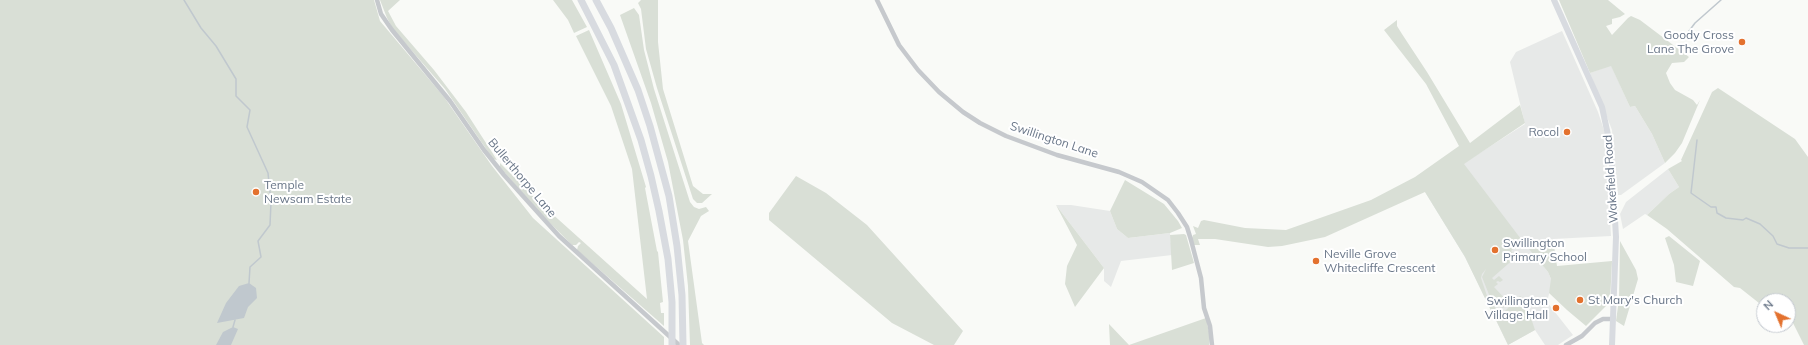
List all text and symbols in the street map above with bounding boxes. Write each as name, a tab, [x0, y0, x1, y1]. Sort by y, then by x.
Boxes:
place label: Goody Cross Lane The Grove	[1647, 28, 1734, 56]
marker: Goody Cross Lane The Grove	[1737, 37, 1747, 47]
street label: Swillington Lane	[1008, 119, 1100, 161]
place label: Rocol	[1528, 125, 1559, 139]
marker: Rocol	[1562, 127, 1572, 137]
street label: Wakefield Road	[1601, 134, 1621, 224]
street label: Bullerthorpe Lane	[485, 136, 559, 220]
place label: Temple Newsam Estate	[264, 178, 351, 206]
marker: Temple Newsam Estate	[251, 187, 261, 197]
place label: Swillington Primary School	[1503, 236, 1587, 264]
marker: Swillington Primary School	[1490, 245, 1500, 255]
place label: Neville Grove Whitecliffe Crescent	[1324, 247, 1436, 275]
marker: Neville Grove Whitecliffe Crescent	[1311, 256, 1321, 266]
place label: St Mary's Church	[1588, 293, 1683, 307]
north arrow	[1756, 293, 1796, 333]
place label: Swillington Village Hall	[1485, 294, 1548, 322]
marker: St Mary's Church	[1575, 295, 1585, 305]
text: N	[1761, 297, 1776, 313]
marker: Swillington Village Hall	[1551, 303, 1561, 313]

